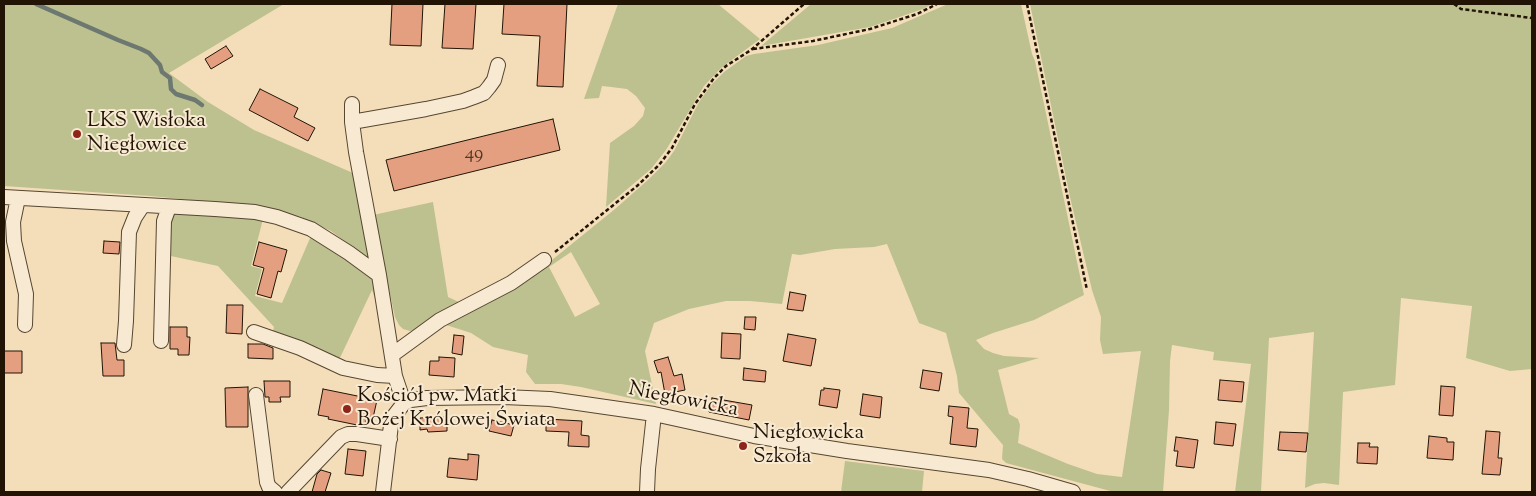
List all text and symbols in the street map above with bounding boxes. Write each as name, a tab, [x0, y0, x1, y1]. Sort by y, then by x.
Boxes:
place label: LKS Wisłoka Niegłowice	[87, 109, 206, 159]
marker: LKS Wisłoka Niegłowice	[71, 128, 83, 140]
house number: 49	[465, 144, 483, 166]
street label: Niegłowicka	[626, 378, 740, 424]
place label: Kościół pw. Matki Bożej Królowej Świata	[357, 384, 556, 434]
marker: Kościół pw. Matki Bożej Królowej Świata	[341, 403, 353, 415]
place label: Niegłowicka Szkoła	[753, 421, 864, 471]
marker: Niegłowicka Szkoła	[737, 440, 749, 452]

